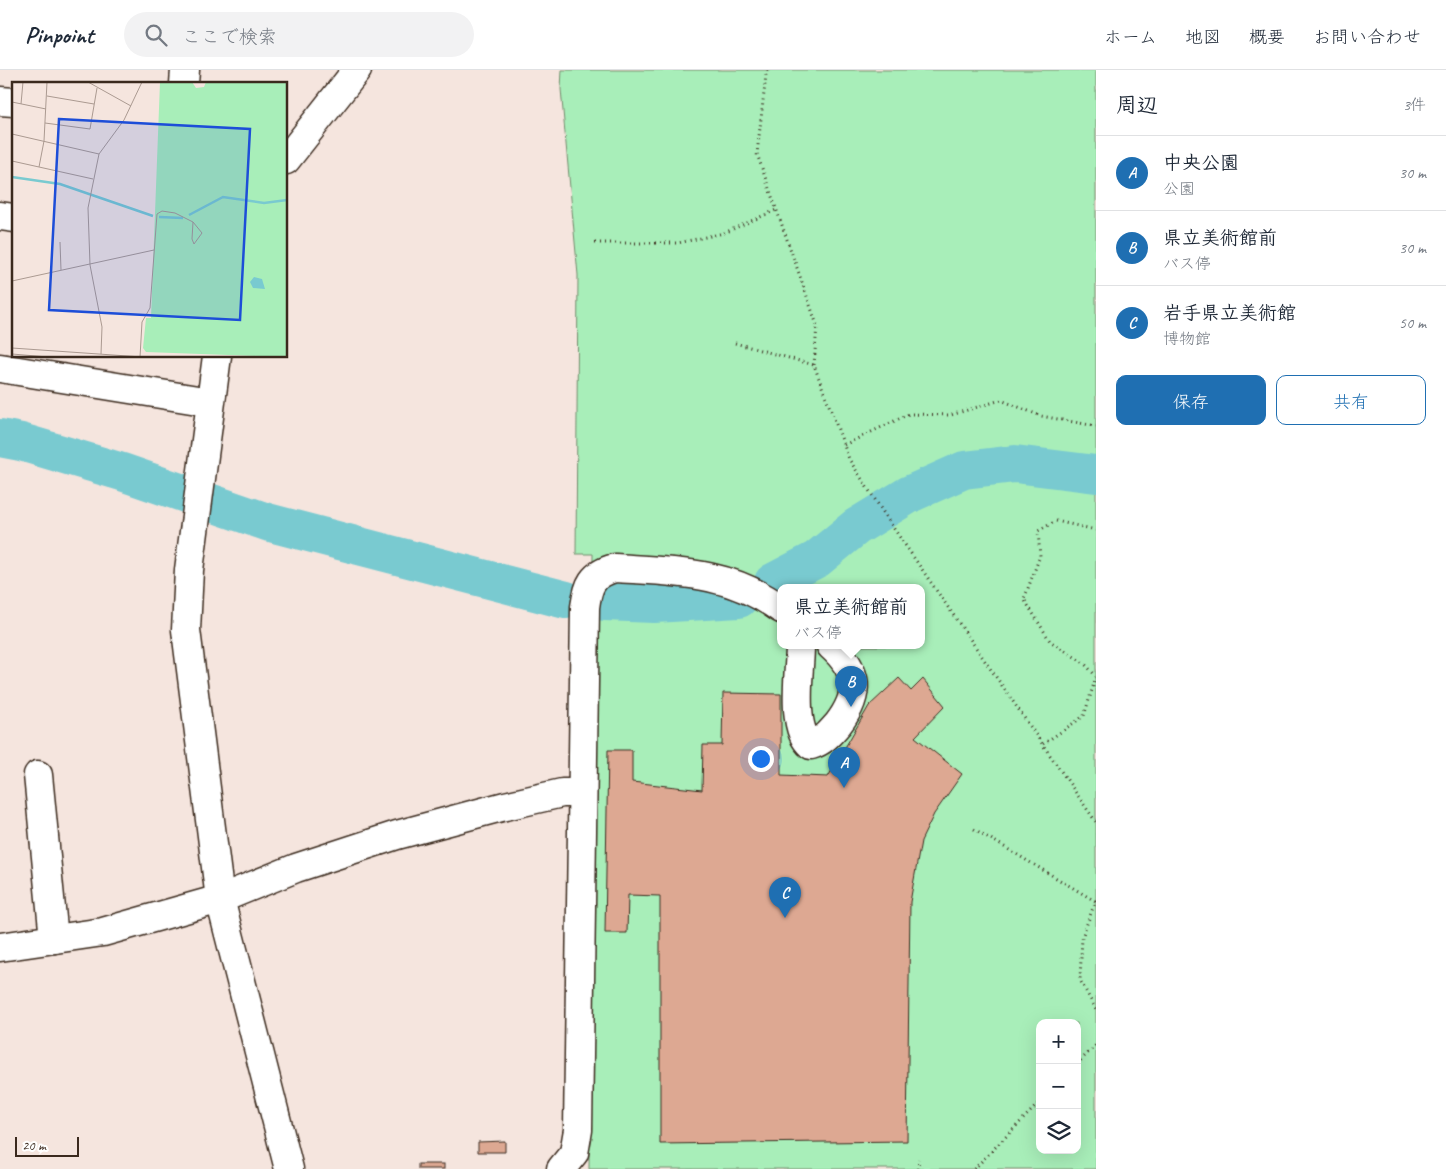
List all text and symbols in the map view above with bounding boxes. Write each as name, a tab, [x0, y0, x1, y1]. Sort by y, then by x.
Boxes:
search box	[124, 12, 474, 57]
text: Pinpoint	[25, 20, 94, 50]
icon: search	[142, 21, 170, 49]
text: ここで検索	[182, 25, 277, 49]
text: ホーム	[1104, 26, 1157, 48]
text: 地図	[1185, 26, 1221, 48]
text: 概要	[1249, 26, 1285, 48]
text: お問い合わせ	[1313, 26, 1421, 48]
inset map	[12, 82, 288, 358]
text: 周辺	[1116, 92, 1158, 118]
text: 3件	[1403, 95, 1426, 115]
text: 中央公園	[1163, 151, 1239, 175]
text: A	[1128, 163, 1136, 183]
text: 30 m	[1399, 163, 1426, 183]
text: 公園	[1163, 179, 1195, 199]
text: 県立美術館前	[1163, 226, 1277, 250]
text: B	[1128, 238, 1136, 258]
text: 30 m	[1399, 238, 1426, 258]
text: バス停	[1163, 254, 1211, 274]
text: 岩手県立美術館	[1163, 301, 1296, 325]
text: C	[1128, 313, 1136, 333]
text: 50 m	[1399, 313, 1426, 333]
text: 博物館	[1163, 329, 1211, 349]
button: 保存	[1116, 375, 1266, 425]
button: 共有	[1276, 375, 1426, 425]
popup	[777, 584, 925, 649]
text: 県立美術館前	[794, 595, 908, 619]
text: バス停	[794, 623, 842, 643]
pin: B	[835, 666, 867, 707]
your location	[748, 746, 774, 772]
pin: A	[828, 747, 860, 788]
pin: C	[769, 877, 801, 918]
map controls	[1036, 1019, 1081, 1154]
button: +	[1036, 1019, 1081, 1064]
button: −	[1036, 1064, 1081, 1109]
button: layers	[1036, 1109, 1081, 1154]
scale bar	[15, 1134, 79, 1157]
text: 20 m	[22, 1137, 46, 1154]

